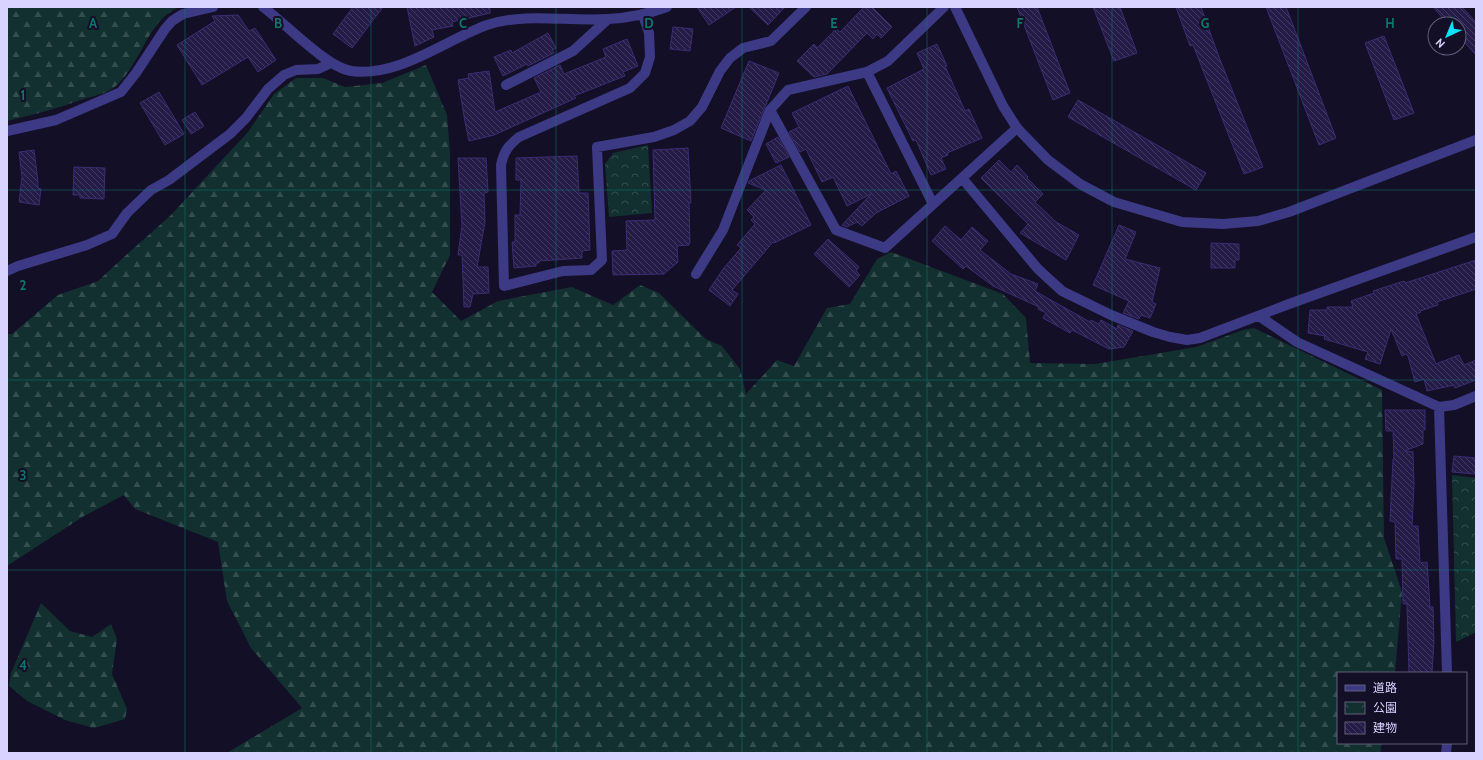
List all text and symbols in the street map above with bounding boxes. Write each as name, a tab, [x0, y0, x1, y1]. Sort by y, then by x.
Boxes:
text: A	[89, 15, 98, 31]
text: B	[274, 15, 282, 31]
text: C	[459, 15, 467, 31]
text: D	[644, 15, 654, 31]
text: E	[830, 15, 838, 31]
text: F	[1017, 15, 1024, 31]
text: G	[1201, 15, 1210, 31]
text: H	[1385, 15, 1395, 31]
north arrow	[1427, 16, 1467, 56]
text: N	[1432, 35, 1448, 51]
text: 1	[21, 87, 25, 103]
text: 2	[20, 277, 27, 293]
text: 3	[19, 467, 27, 483]
text: 4	[19, 657, 27, 673]
legend	[1337, 672, 1467, 744]
text: 道路	[1373, 680, 1397, 695]
text: 公園	[1373, 700, 1397, 715]
text: 建物	[1373, 720, 1397, 735]

